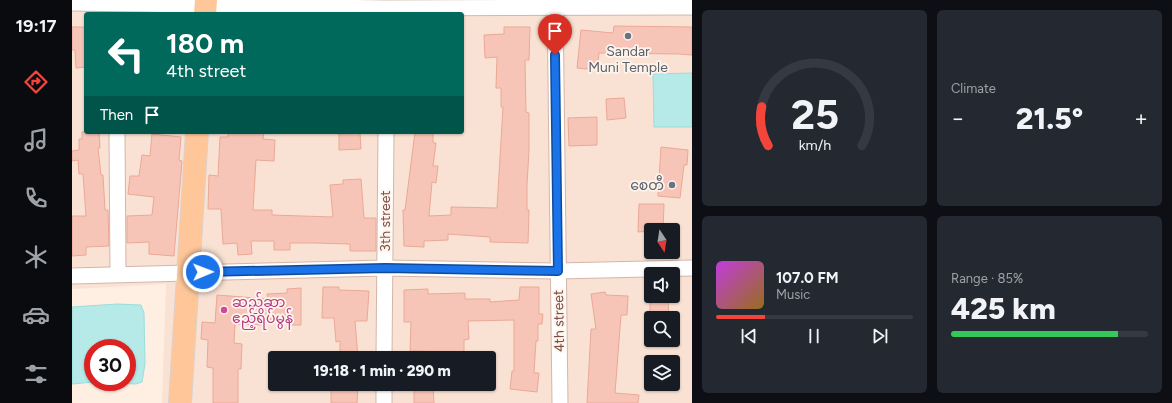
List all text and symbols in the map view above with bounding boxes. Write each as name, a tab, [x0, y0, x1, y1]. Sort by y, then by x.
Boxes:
pin	[538, 14, 572, 55]
text: 19:17	[15, 15, 57, 37]
icon: arrive	[544, 20, 566, 42]
text: 180 m	[166, 26, 244, 60]
icon: left	[100, 28, 152, 80]
marker: Sandar Muni Temple	[623, 31, 633, 41]
place label: Sandar Muni Temple	[588, 43, 668, 76]
text: 4th street	[166, 60, 246, 82]
icon: directions	[22, 68, 50, 96]
text: Climate	[951, 81, 996, 96]
text: 25	[790, 89, 839, 139]
text: 21.5°	[1016, 100, 1083, 137]
icon: arrive	[141, 104, 163, 126]
text: −	[951, 105, 965, 132]
text: +	[1134, 105, 1148, 132]
text: Then	[100, 106, 133, 124]
icon: music	[22, 126, 50, 154]
text: km/h	[798, 135, 831, 153]
place label: စေတီ	[630, 175, 664, 194]
marker: စေတီ	[667, 180, 677, 190]
icon: phone	[22, 184, 50, 212]
street label: 3th street	[377, 190, 394, 252]
north arrow	[644, 223, 680, 259]
map controls	[644, 223, 680, 391]
icon: climate	[22, 243, 50, 271]
position arrow	[182, 251, 224, 293]
button: sound	[644, 267, 680, 303]
text: 107.0 FM	[776, 269, 839, 287]
text: Range · 85%	[951, 271, 1023, 286]
text: Music	[776, 287, 810, 302]
street label: 4th street	[550, 290, 568, 352]
text: 425 km	[951, 290, 1056, 327]
place label: ဆည်ဆာ ဧည့်ရိပ်မွန်	[232, 292, 293, 330]
icon: car	[22, 301, 50, 329]
marker: ဆည်ဆာ ဧည့်ရိပ်မွန်	[219, 305, 229, 315]
button: search	[644, 311, 680, 347]
icon: previous	[738, 325, 760, 347]
icon: pause	[803, 325, 825, 347]
icon: next	[869, 325, 891, 347]
speed limit sign: 30	[84, 339, 136, 391]
button: layers	[644, 355, 680, 391]
icon: filters	[22, 360, 50, 388]
text: 19:18 · 1 min · 290 m	[313, 362, 451, 380]

